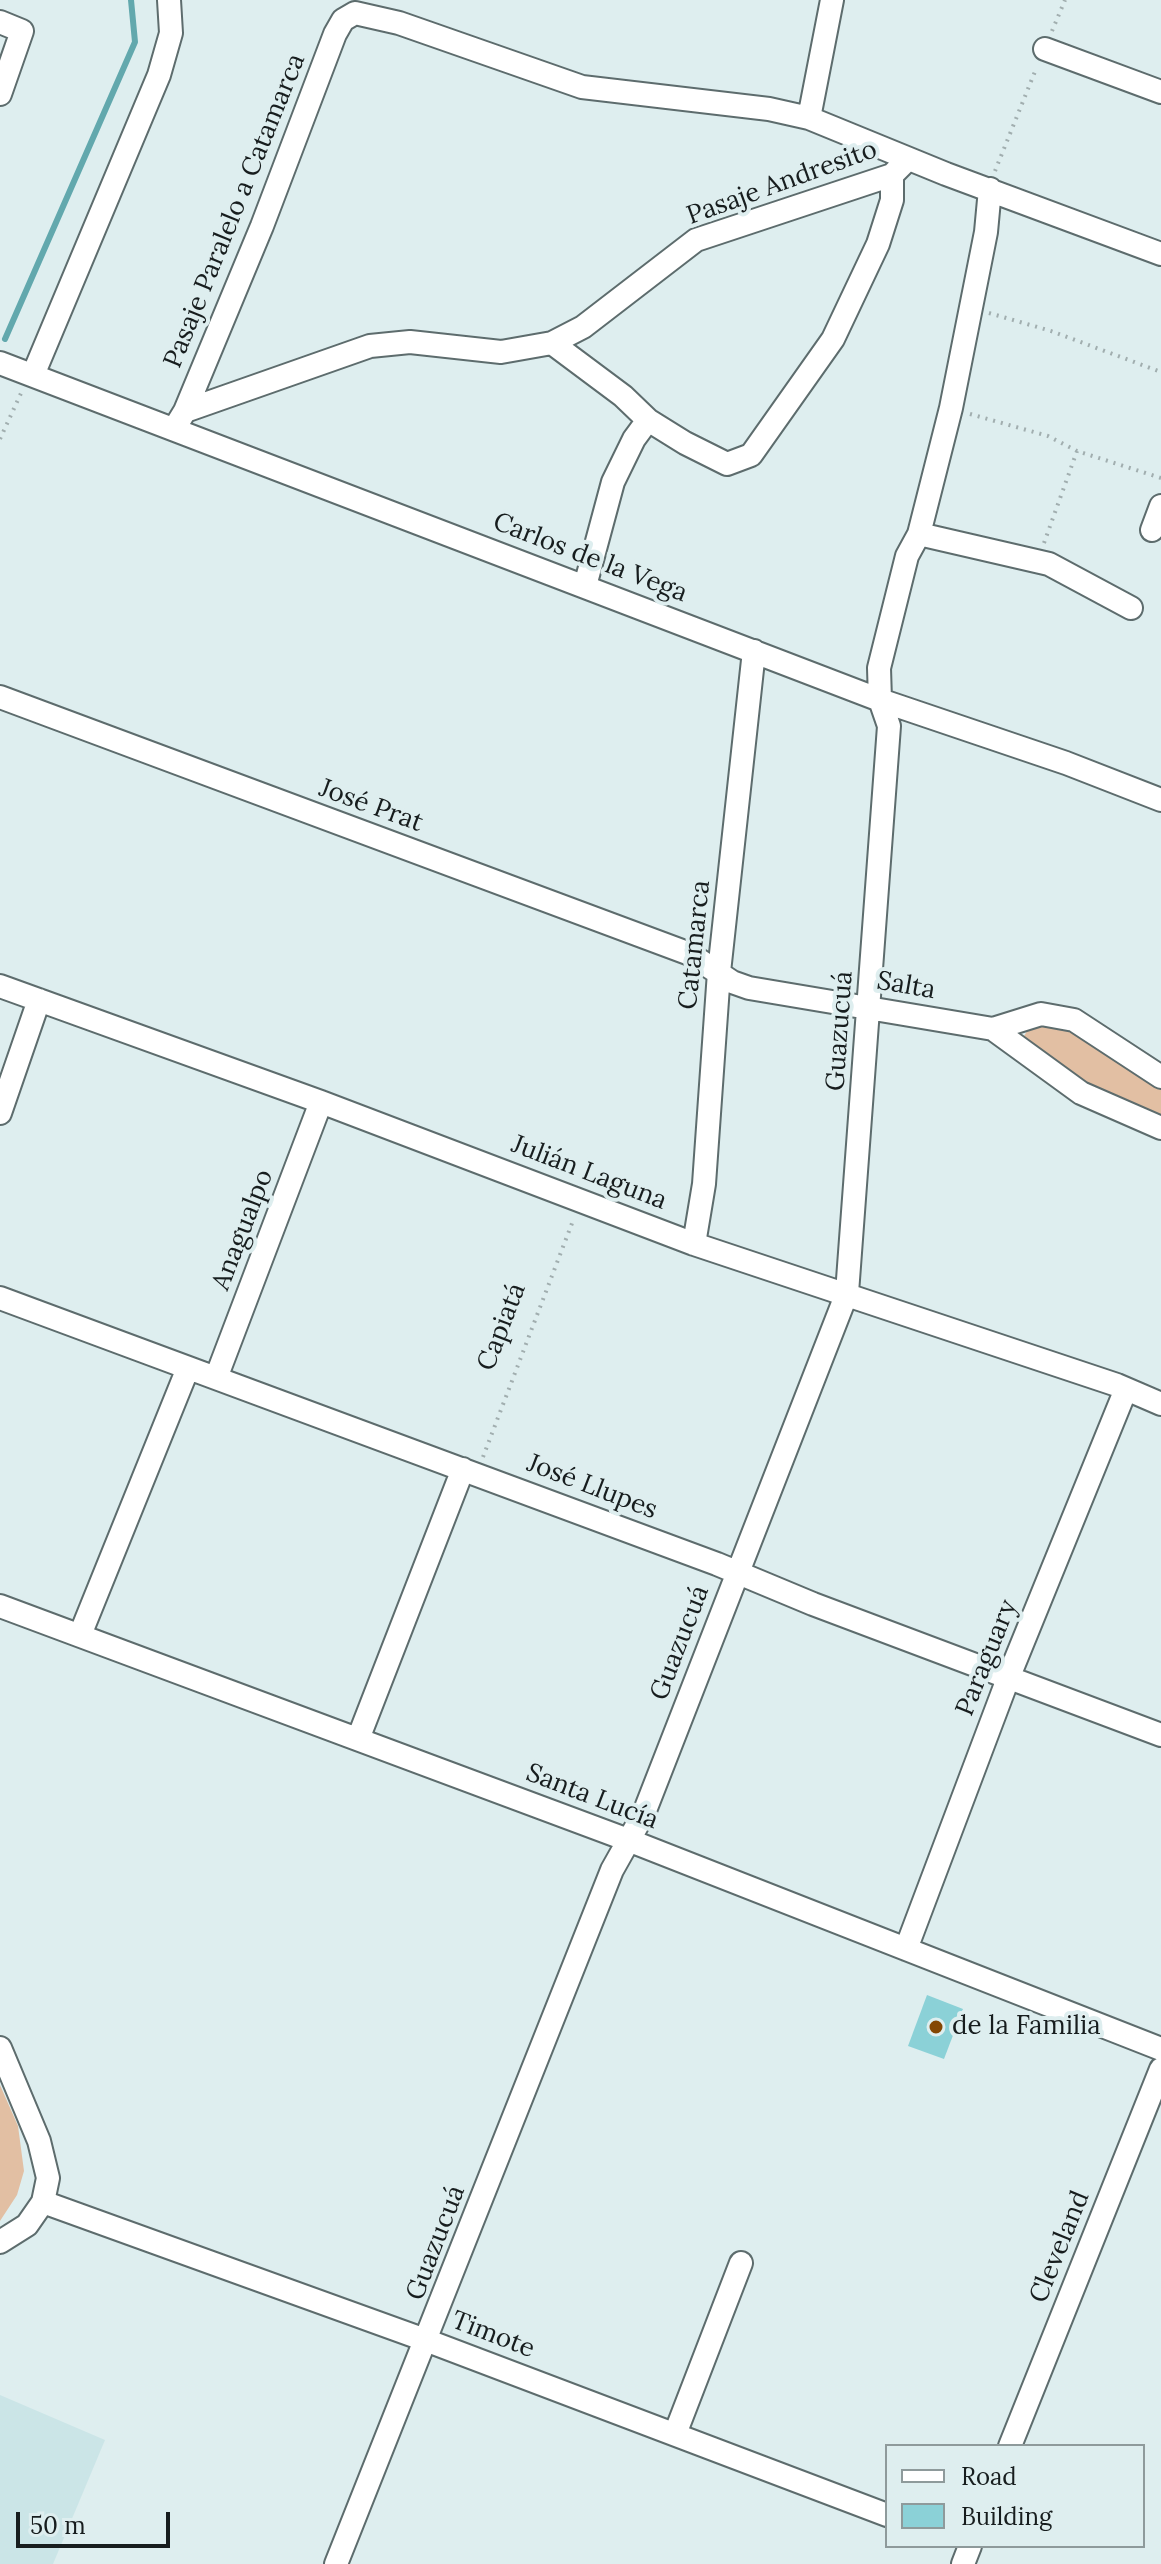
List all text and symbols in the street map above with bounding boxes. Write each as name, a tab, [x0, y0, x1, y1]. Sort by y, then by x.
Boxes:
street label: Pasaje Paralelo a Catamarca	[158, 49, 312, 373]
street label: Pasaje Andresito	[683, 134, 881, 232]
street label: Carlos de la Vega	[488, 507, 692, 609]
street label: José Prat	[315, 773, 427, 839]
street label: Catamarca	[673, 879, 717, 1011]
street label: Salta	[874, 966, 938, 1006]
street label: Guazucuá	[820, 970, 860, 1092]
street label: Julián Laguna	[507, 1129, 671, 1217]
street label: Anagualpo	[206, 1165, 280, 1295]
street label: Capiatá	[471, 1279, 533, 1375]
street label: José Llupes	[522, 1448, 662, 1526]
street label: Guazucuá	[644, 1581, 716, 1705]
street label: Paraguary	[950, 1595, 1024, 1721]
street label: Santa Lucía	[521, 1758, 663, 1836]
place label: de la Familia	[952, 2011, 1101, 2043]
marker: de la Familia	[927, 2018, 945, 2036]
street label: Guazucuá	[400, 2181, 472, 2305]
street label: Cleveland	[1023, 2186, 1097, 2308]
street label: Timote	[447, 2305, 539, 2365]
legend	[885, 2444, 1145, 2548]
text: Road	[961, 2461, 1017, 2492]
scale bar	[20, 2496, 174, 2546]
text: Building	[961, 2501, 1052, 2532]
text: 50 m	[30, 2510, 86, 2541]

